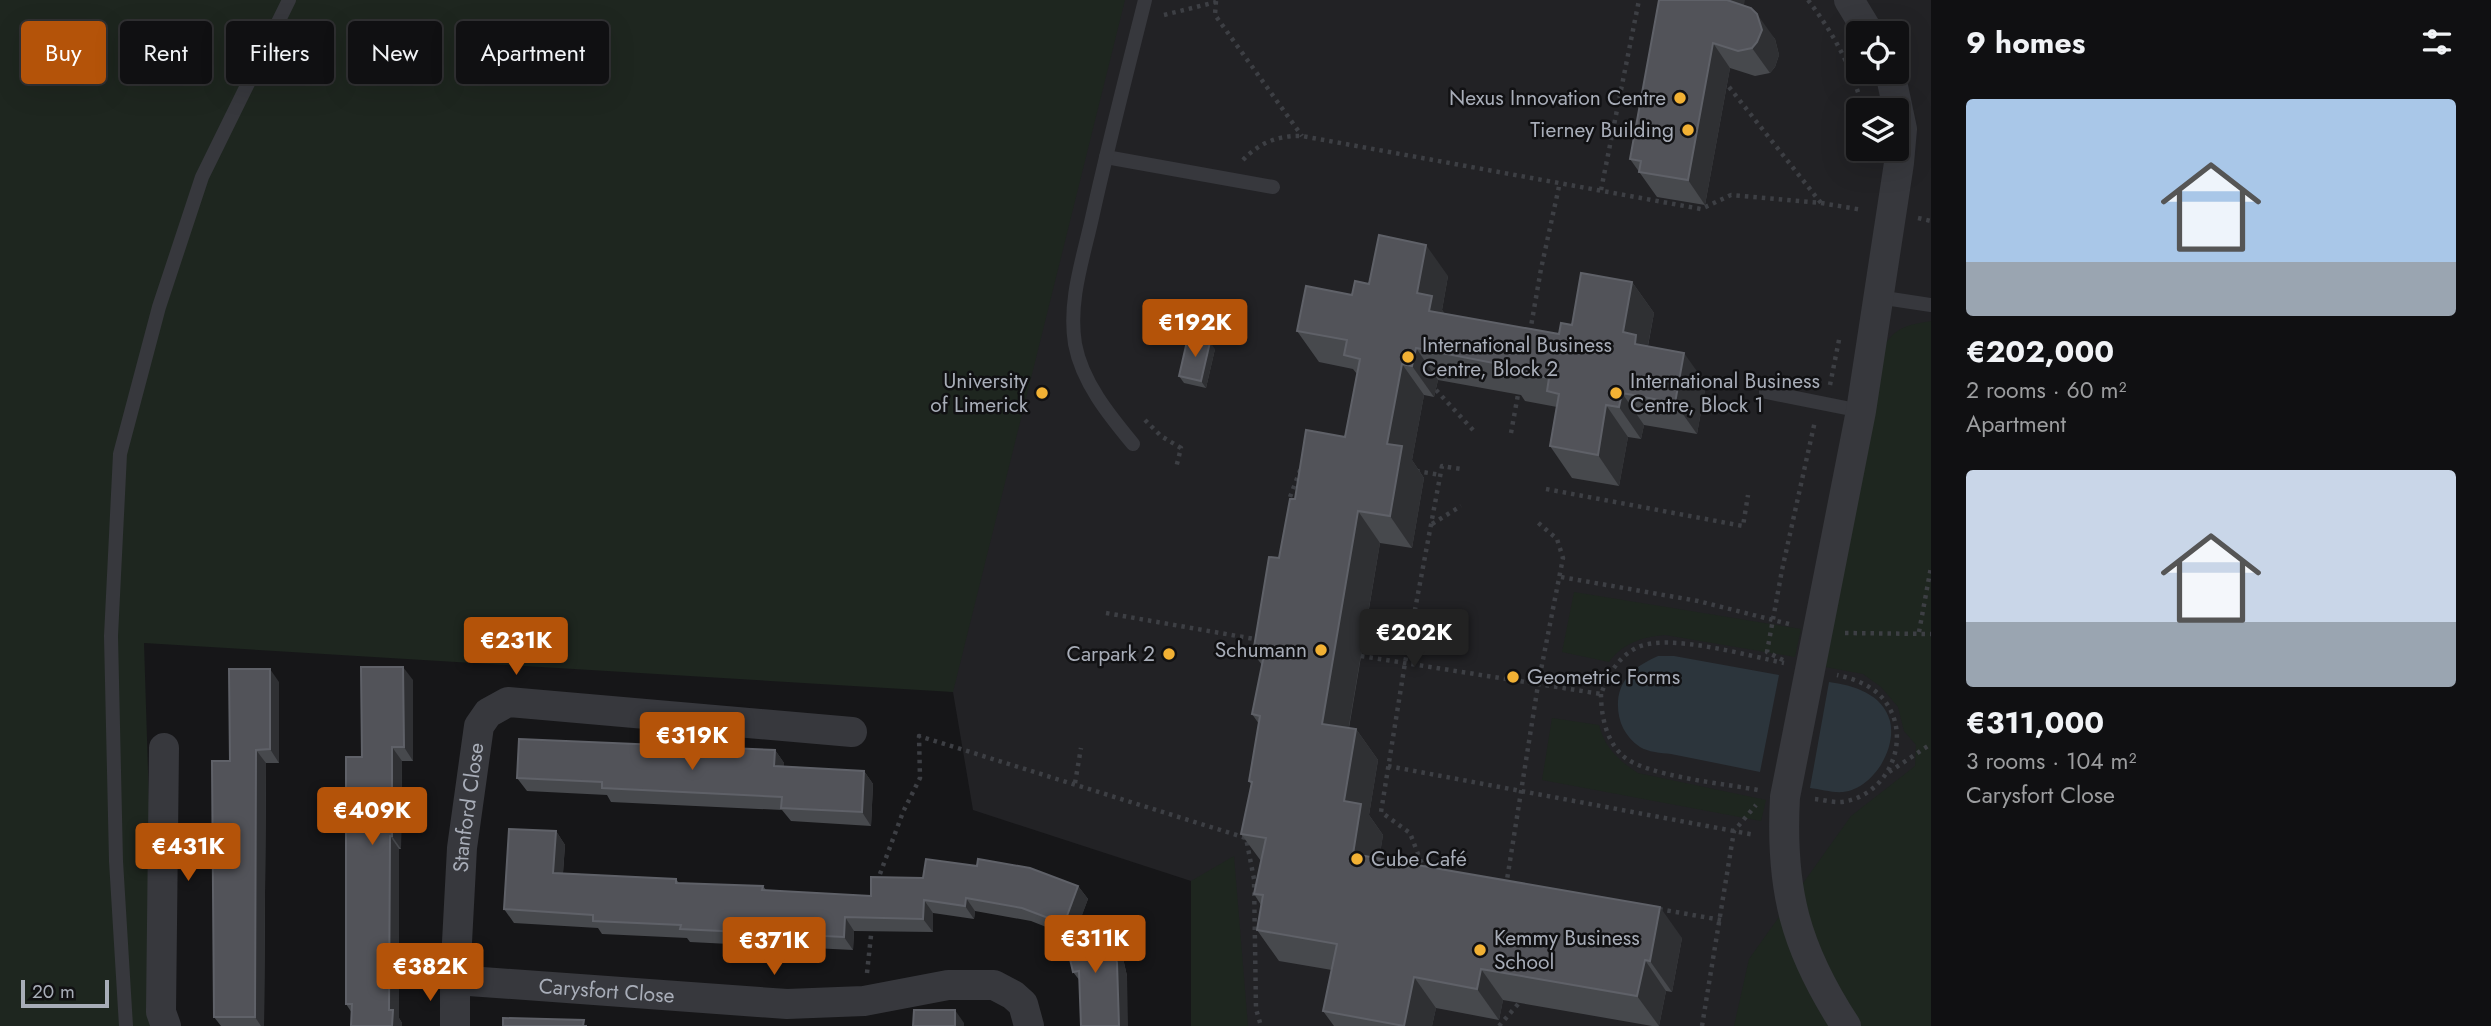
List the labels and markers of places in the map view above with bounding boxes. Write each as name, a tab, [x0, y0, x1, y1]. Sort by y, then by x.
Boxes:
place label: Nexus Innovation Centre	[1449, 83, 1666, 113]
marker: Nexus Innovation Centre	[1672, 90, 1688, 106]
place label: Tierney Building	[1530, 115, 1674, 145]
marker: Tierney Building	[1680, 122, 1696, 138]
pin: €192K	[1146, 300, 1244, 359]
place label: International Business Centre, Block 2	[1422, 330, 1612, 384]
marker: International Business Centre, Block 2	[1400, 349, 1416, 365]
place label: University of Limerick	[930, 366, 1029, 420]
place label: International Business Centre, Block 1	[1630, 366, 1820, 420]
marker: University of Limerick	[1034, 385, 1050, 401]
marker: International Business Centre, Block 1	[1608, 385, 1624, 401]
pin: €202K	[1365, 610, 1463, 669]
pin: €231K	[467, 618, 565, 677]
place label: Schumann	[1215, 635, 1307, 665]
place label: Carpark 2	[1067, 639, 1155, 669]
marker: Schumann	[1313, 642, 1329, 658]
marker: Carpark 2	[1161, 646, 1177, 662]
place label: Geometric Forms	[1527, 662, 1680, 692]
marker: Geometric Forms	[1505, 669, 1521, 685]
pin: €319K	[643, 712, 741, 772]
pin: €409K	[323, 788, 421, 847]
pin: €431K	[139, 824, 237, 883]
place label: Cube Café	[1371, 844, 1467, 874]
marker: Cube Café	[1349, 851, 1365, 867]
pin: €311K	[1046, 916, 1144, 975]
pin: €371K	[725, 918, 823, 977]
place label: Kemmy Business School	[1494, 923, 1640, 977]
marker: Kemmy Business School	[1472, 942, 1488, 958]
pin: €382K	[381, 944, 479, 1003]

